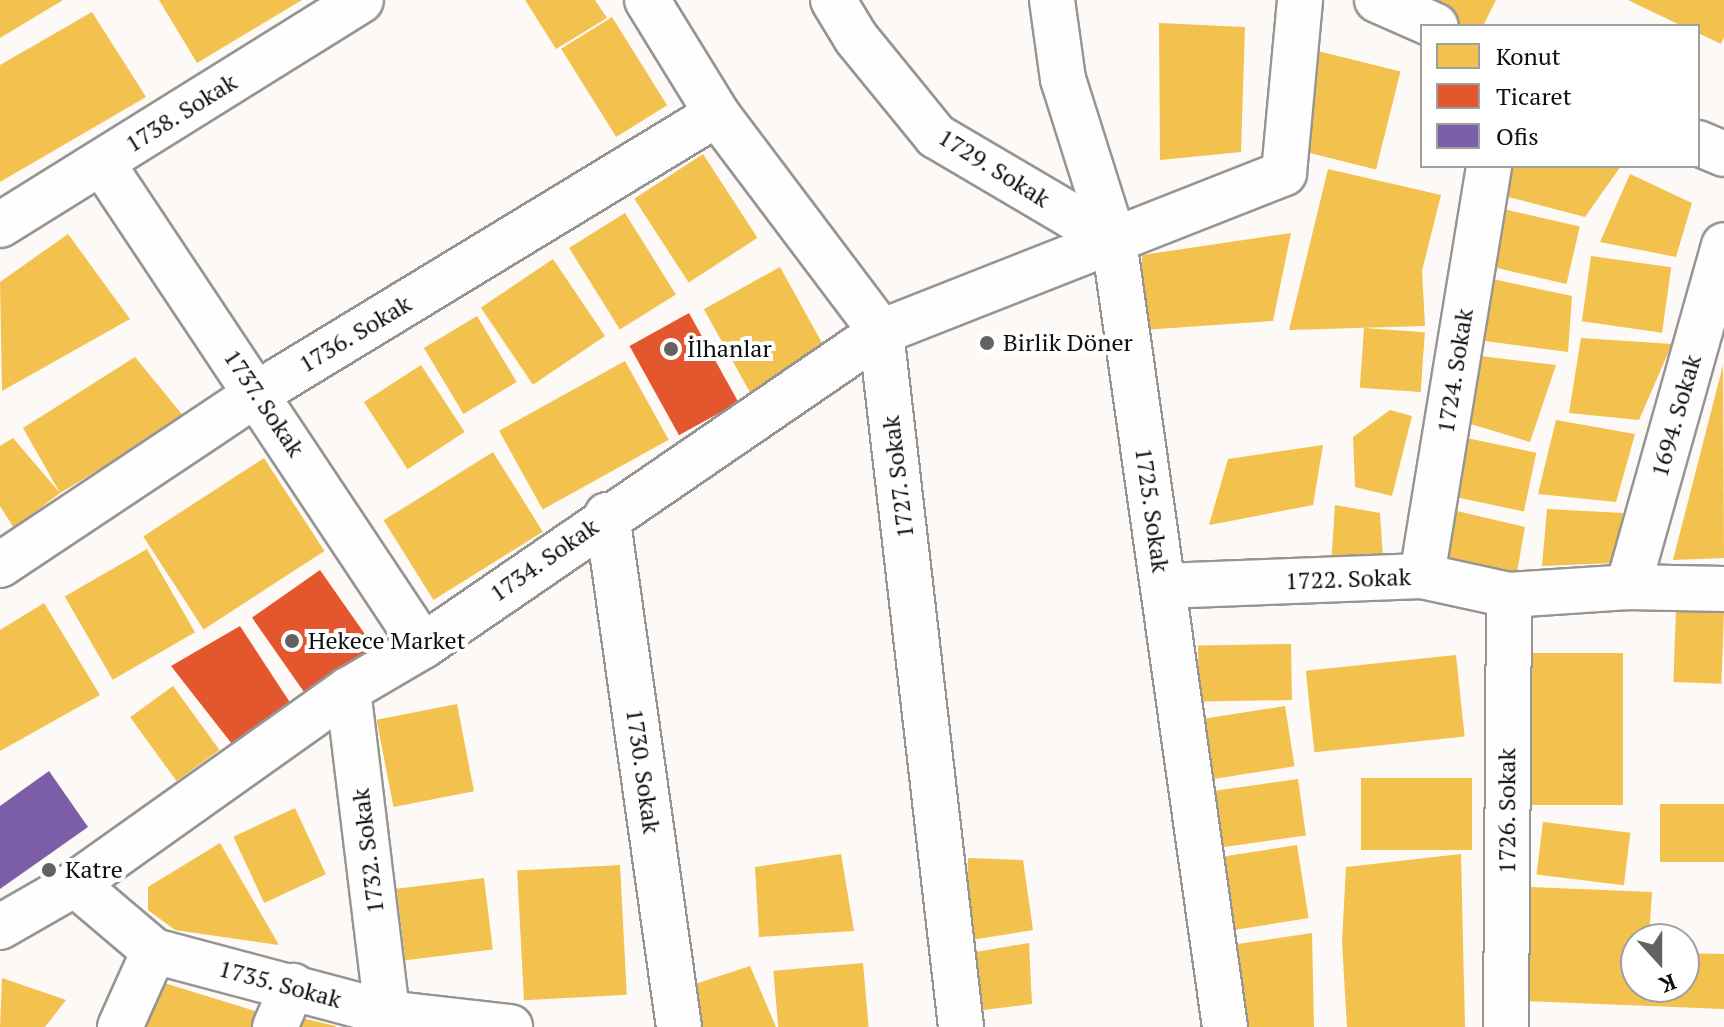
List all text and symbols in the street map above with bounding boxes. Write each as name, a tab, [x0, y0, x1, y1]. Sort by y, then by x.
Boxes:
legend	[1420, 24, 1700, 168]
text: Konut	[1496, 40, 1561, 72]
street label: 1738. Sokak	[120, 67, 242, 159]
text: Ticaret	[1496, 80, 1572, 112]
text: Ofis	[1496, 120, 1539, 152]
street label: 1729. Sokak	[933, 122, 1055, 214]
street label: 1736. Sokak	[293, 289, 417, 379]
street label: 1724. Sokak	[1431, 306, 1479, 436]
place label: Birlik Döner	[1003, 329, 1133, 357]
marker: Birlik Döner	[978, 334, 996, 352]
place label: İlhanlar	[687, 335, 772, 363]
marker: İlhanlar	[662, 340, 680, 358]
street label: 1737. Sokak	[217, 343, 311, 463]
street label: 1694. Sokak	[1645, 351, 1707, 481]
street label: 1727. Sokak	[876, 414, 920, 540]
street label: 1725. Sokak	[1129, 445, 1175, 575]
street label: 1734. Sokak	[484, 512, 604, 608]
street label: 1722. Sokak	[1284, 562, 1412, 596]
place label: Hekece Market	[308, 627, 466, 655]
marker: Hekece Market	[283, 632, 301, 650]
street label: 1730. Sokak	[620, 706, 666, 836]
street label: 1726. Sokak	[1493, 748, 1521, 874]
street label: 1732. Sokak	[346, 786, 390, 916]
place label: Katre	[65, 856, 123, 884]
marker: Katre	[40, 861, 58, 879]
north arrow	[1620, 923, 1700, 1003]
street label: 1735. Sokak	[215, 954, 345, 1014]
text: K	[1656, 968, 1681, 1000]

